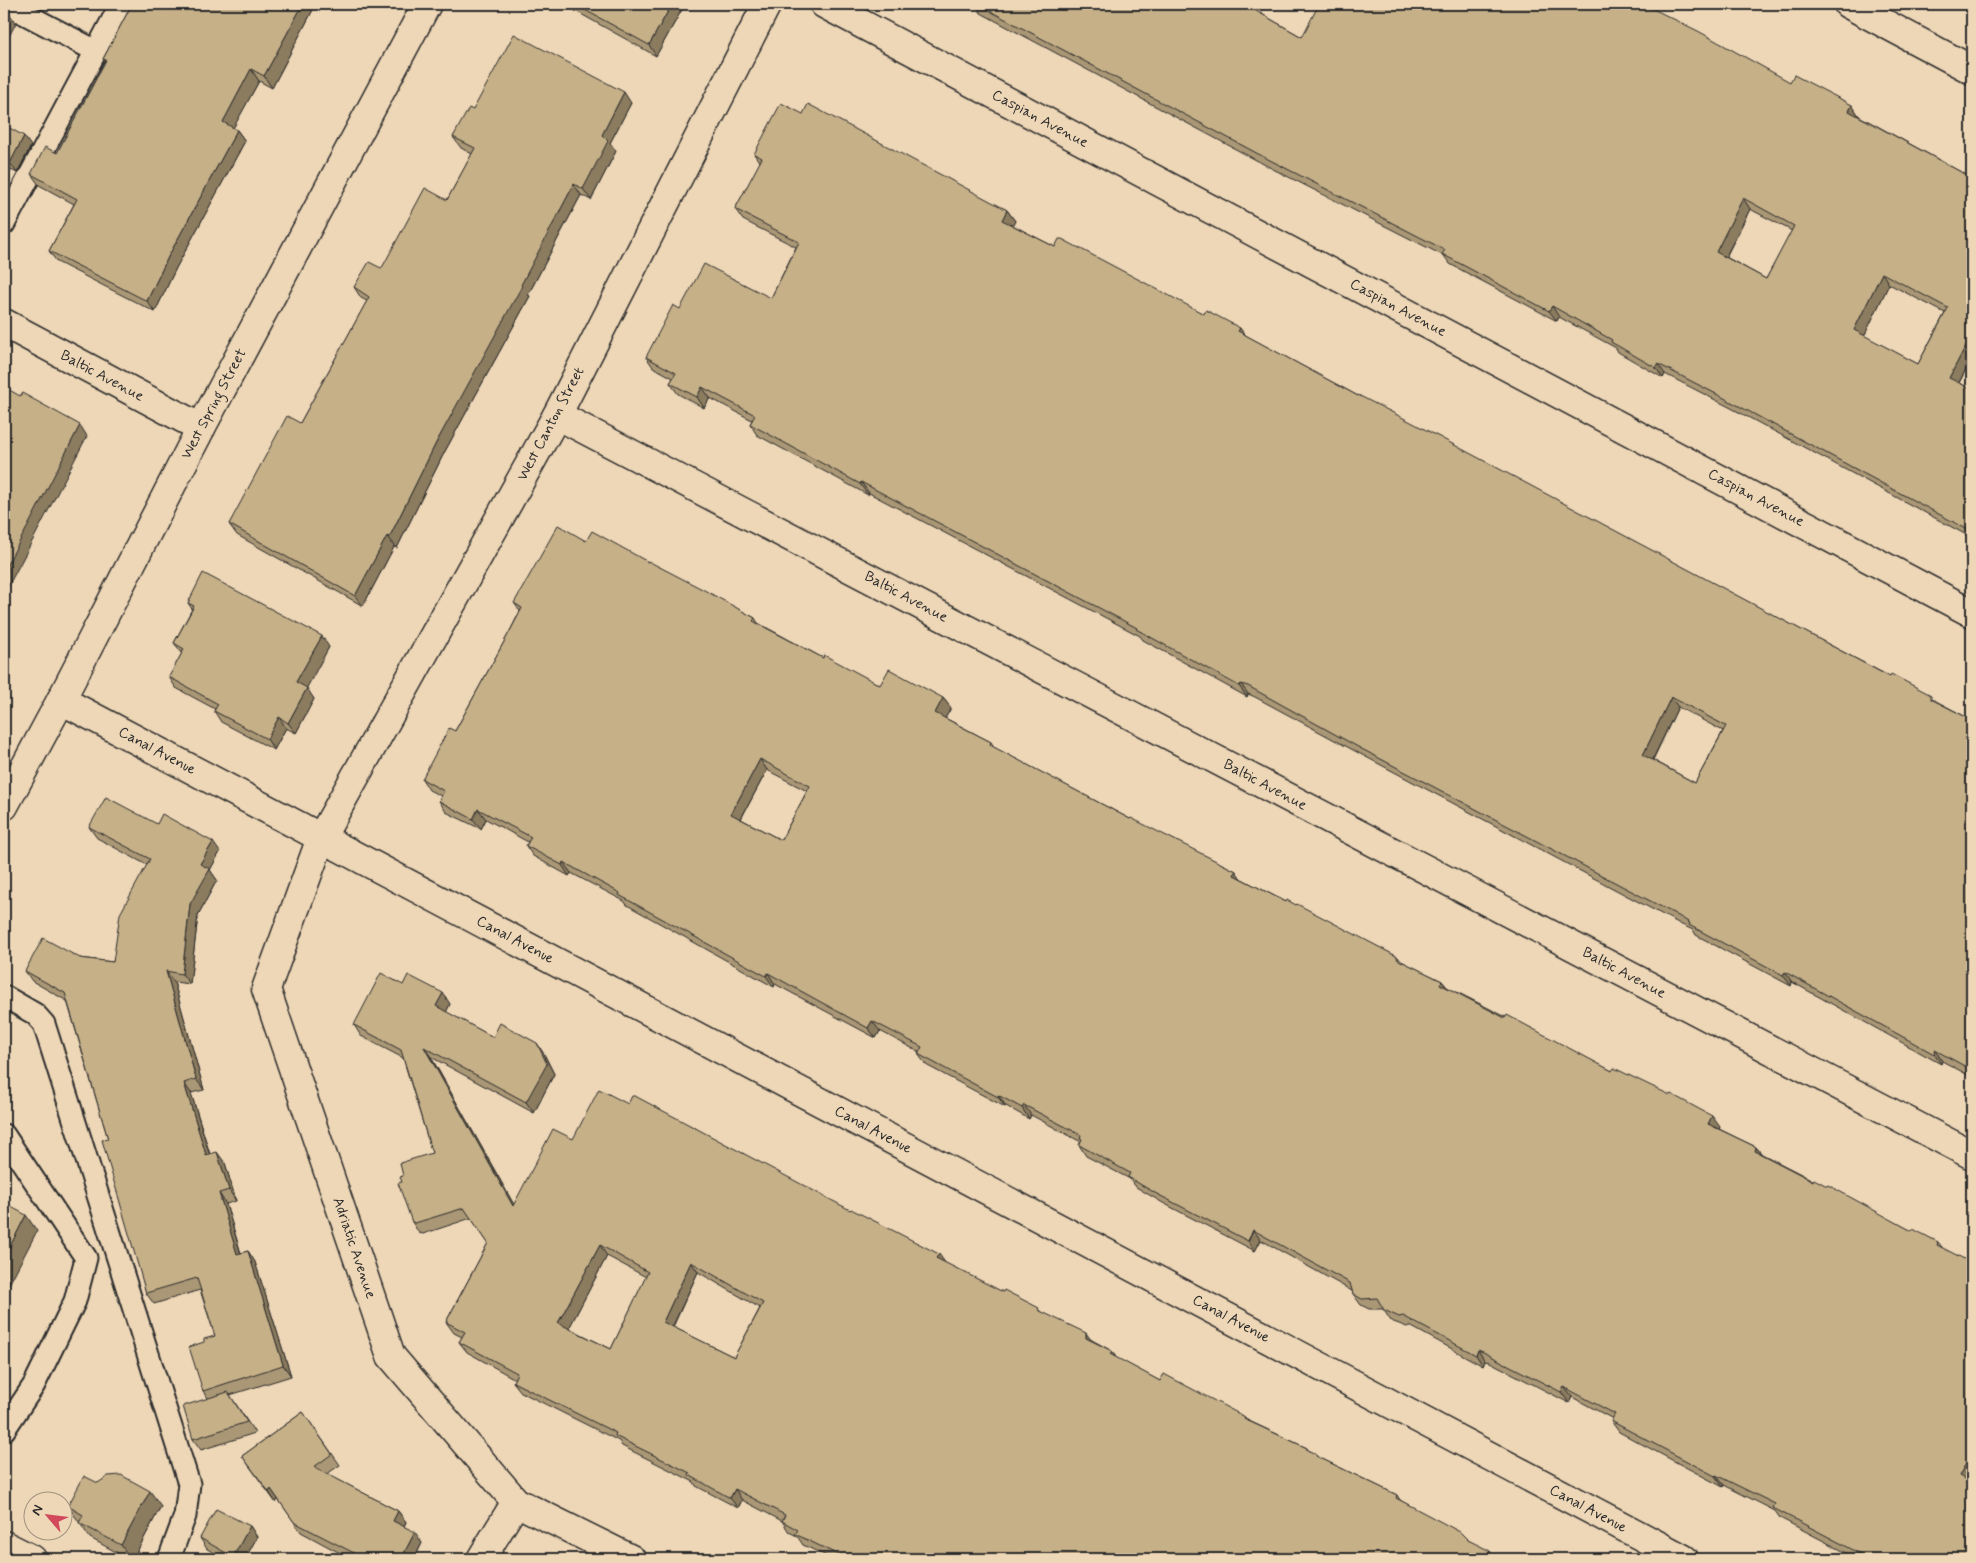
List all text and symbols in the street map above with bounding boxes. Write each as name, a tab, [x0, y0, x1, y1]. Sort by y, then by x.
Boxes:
street label: Caspian Avenue	[988, 85, 1092, 153]
street label: Caspian Avenue	[1346, 274, 1450, 342]
street label: West Spring Street	[176, 345, 252, 463]
street label: Baltic Avenue	[57, 346, 147, 406]
street label: West Canton Street	[513, 363, 590, 484]
street label: Caspian Avenue	[1704, 464, 1808, 532]
street label: Baltic Avenue	[861, 567, 951, 627]
street label: Canal Avenue	[115, 722, 199, 780]
street label: Baltic Avenue	[1220, 755, 1310, 815]
street label: Canal Avenue	[473, 911, 557, 969]
street label: Baltic Avenue	[1579, 943, 1669, 1003]
street label: Canal Avenue	[831, 1101, 915, 1159]
street label: Adriatic Avenue	[327, 1195, 381, 1301]
street label: Canal Avenue	[1189, 1290, 1273, 1348]
street label: Canal Avenue	[1546, 1480, 1630, 1538]
north arrow	[22, 1490, 72, 1540]
text: N	[27, 1502, 48, 1519]

